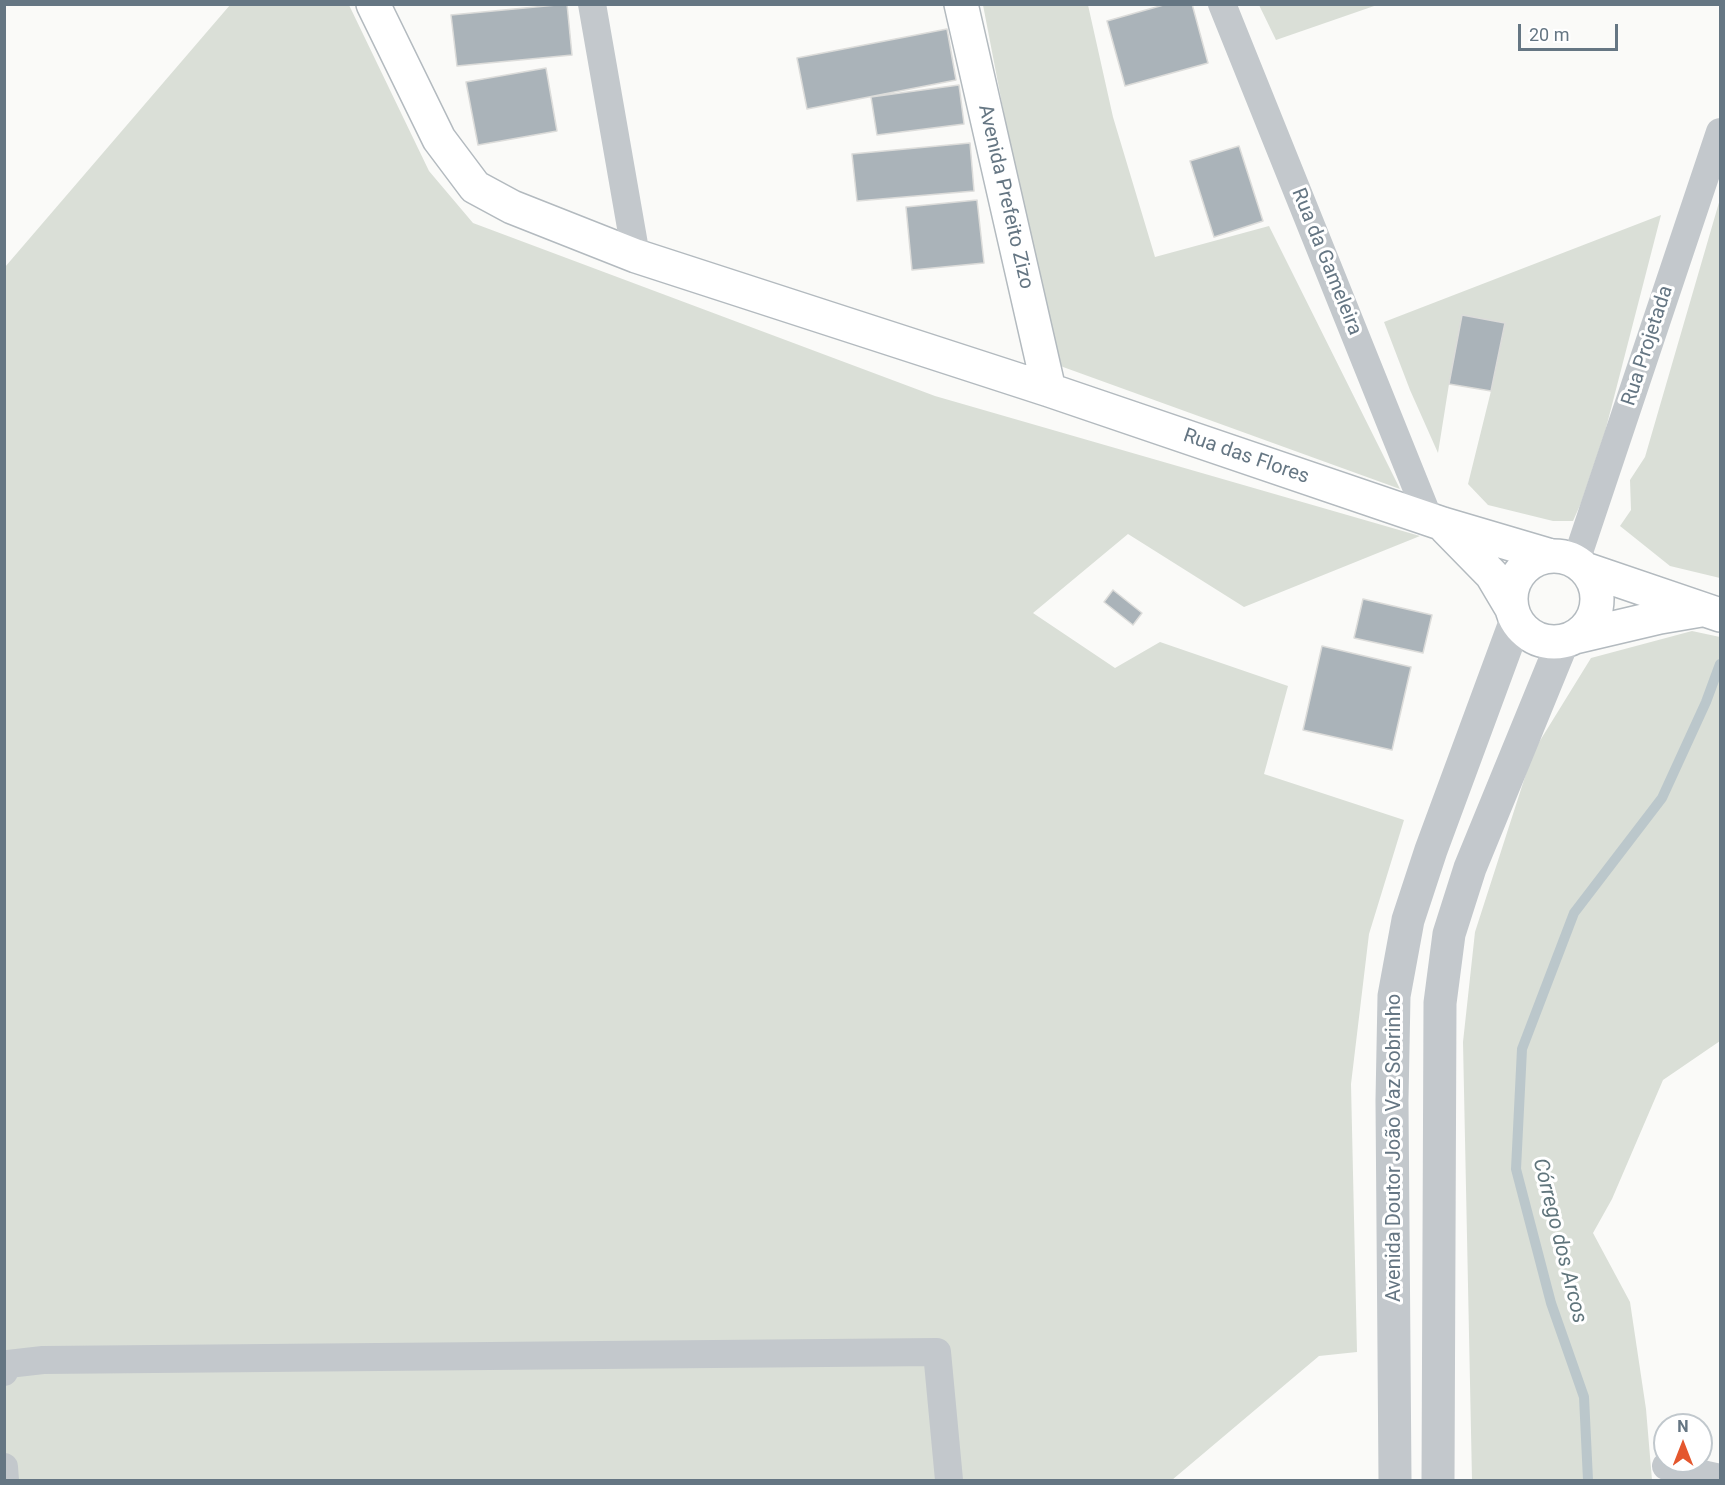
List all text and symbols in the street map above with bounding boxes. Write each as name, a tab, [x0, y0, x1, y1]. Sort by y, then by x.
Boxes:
scale bar	[1521, 12, 1622, 50]
text: 20 m	[1529, 24, 1569, 45]
street label: Avenida Prefeito Zizo	[972, 102, 1038, 292]
street label: Rua da Gameleira	[1286, 185, 1366, 339]
street label: Rua Projetada	[1617, 283, 1679, 409]
street label: Rua das Flores	[1180, 424, 1312, 490]
street label: Avenida Doutor João Vaz Sobrinho	[1383, 994, 1407, 1302]
water label: Córrego dos Arcos	[1526, 1156, 1592, 1326]
north arrow	[1653, 1413, 1713, 1473]
text: N	[1677, 1417, 1689, 1436]

